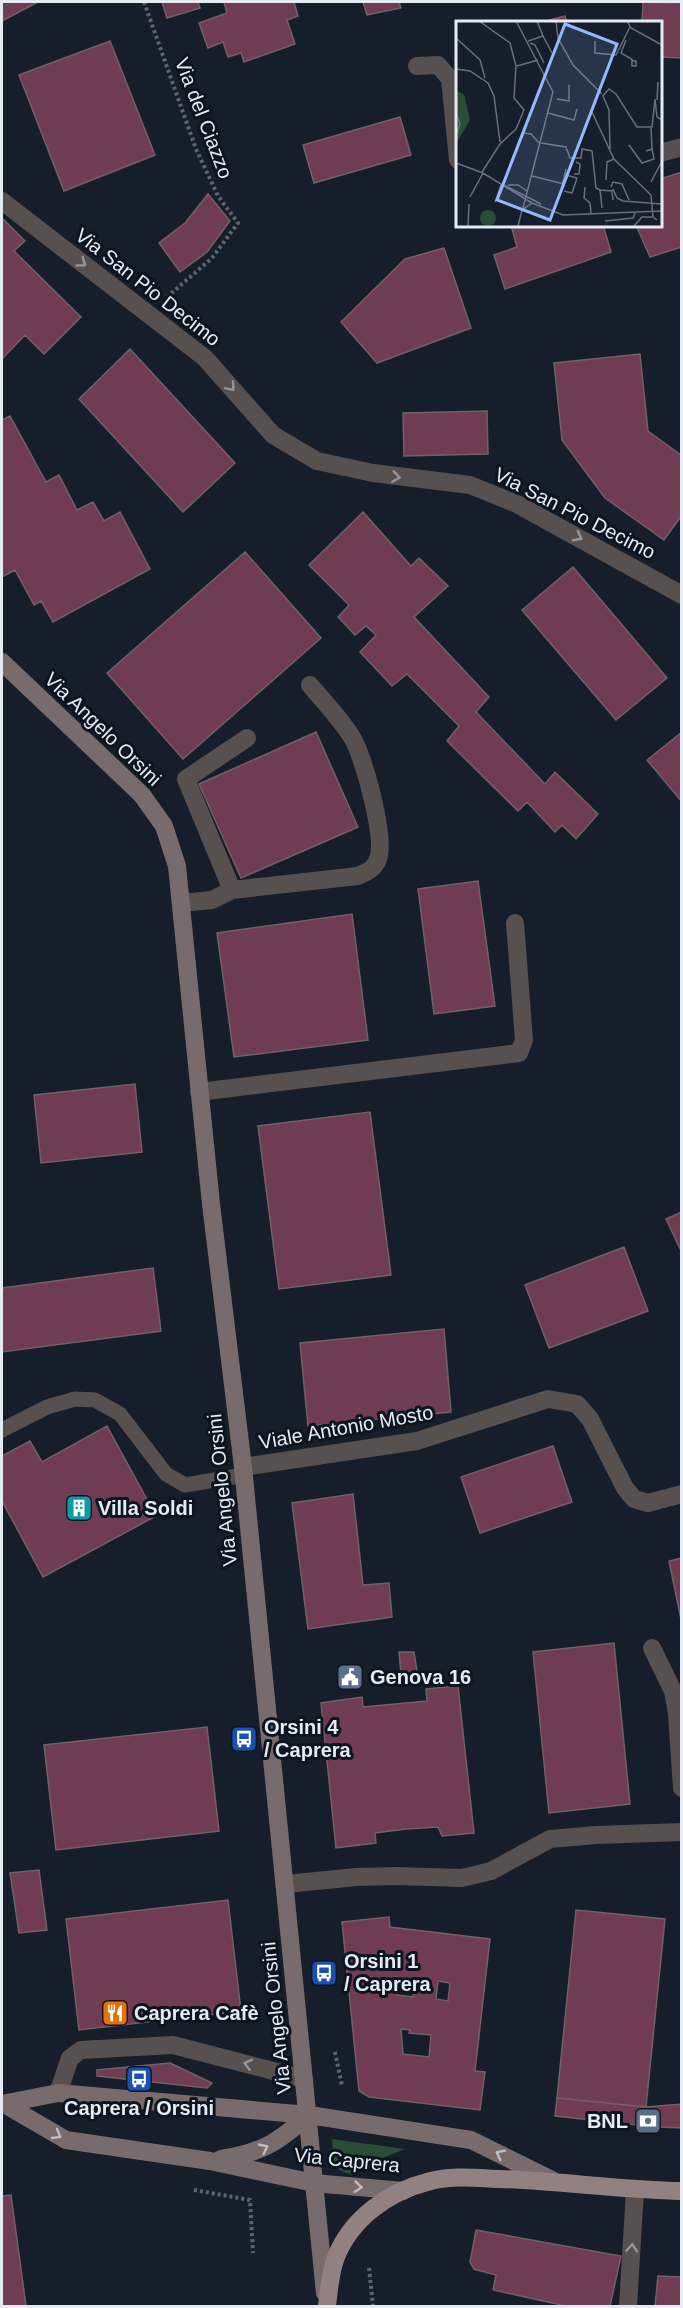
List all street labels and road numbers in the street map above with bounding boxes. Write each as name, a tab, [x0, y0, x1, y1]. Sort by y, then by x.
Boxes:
street label: Via del Ciazzo	[171, 55, 237, 181]
street label: Via San Pio Decimo	[71, 224, 225, 350]
street label: Via San Pio Decimo	[491, 463, 659, 563]
street label: Via Angelo Orsini	[40, 668, 166, 790]
street label: Viale Antonio Mosto	[257, 1401, 435, 1453]
street label: Via Angelo Orsini	[203, 1413, 241, 1567]
street label: Via Angelo Orsini	[257, 1941, 295, 2095]
street label: Via Caprera	[293, 2144, 402, 2177]

